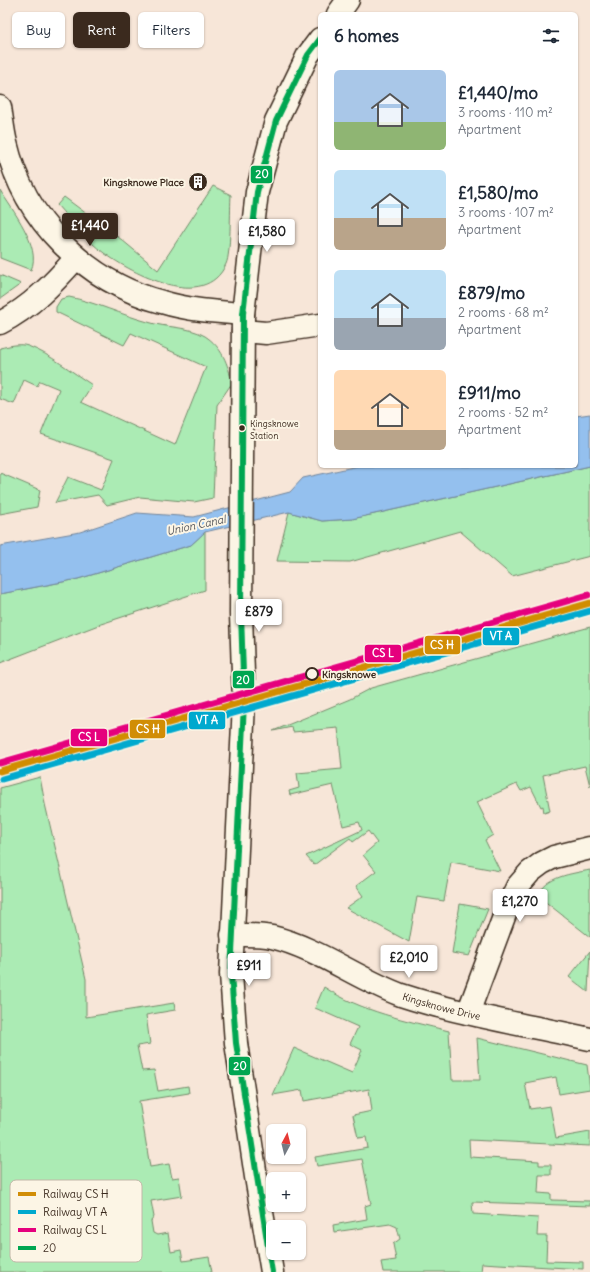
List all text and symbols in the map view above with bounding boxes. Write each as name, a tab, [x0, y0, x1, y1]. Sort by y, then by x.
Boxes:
chip: Buy	[12, 12, 65, 48]
chip: Rent	[73, 12, 130, 48]
chip: Filters	[138, 12, 204, 48]
text: 6 homes	[334, 25, 399, 47]
icon: filters	[540, 25, 562, 47]
text: £1,440/mo	[458, 82, 538, 104]
icon: home	[366, 86, 414, 134]
text: 3 rooms · 110 m²	[458, 104, 553, 121]
text: Apartment	[458, 121, 521, 138]
line badge: 20	[250, 165, 273, 184]
text: 20	[255, 167, 269, 181]
building icon: Kingsknowe Place	[187, 171, 209, 193]
place label: Kingsknowe Place	[103, 176, 185, 189]
text: £1,580/mo	[458, 182, 538, 204]
icon: home	[366, 186, 414, 234]
text: 3 rooms · 107 m²	[458, 204, 554, 221]
pin: £1,440	[57, 213, 123, 247]
text: £1,440	[71, 217, 109, 234]
pin: £1,580	[234, 219, 300, 253]
text: Apartment	[458, 221, 521, 238]
text: £1,580	[248, 223, 286, 240]
text: £879/mo	[458, 282, 525, 304]
icon: home	[366, 286, 414, 334]
text: 2 rooms · 68 m²	[458, 304, 549, 321]
text: Apartment	[458, 321, 521, 338]
text: £911/mo	[458, 382, 521, 404]
icon: home	[366, 386, 414, 434]
text: 2 rooms · 52 m²	[458, 404, 548, 421]
place label: Kingsknowe Station	[250, 418, 299, 441]
text: Apartment	[458, 421, 521, 438]
marker: Kingsknowe Station	[237, 423, 247, 433]
water label: Union Canal	[165, 512, 228, 538]
pin: £879	[235, 599, 283, 633]
text: £879	[245, 603, 273, 620]
line badge: VT A	[482, 627, 520, 646]
text: VT A	[490, 629, 512, 643]
line badge: CS H	[424, 635, 461, 655]
text: CS H	[430, 638, 454, 652]
line badge: CS L	[364, 644, 402, 663]
text: CS L	[372, 646, 394, 660]
marker: Kingsknowe	[305, 667, 319, 681]
place label: Kingsknowe	[322, 668, 377, 681]
line badge: 20	[232, 670, 255, 689]
text: 20	[236, 673, 250, 687]
line badge: VT A	[188, 711, 226, 730]
text: VT A	[196, 713, 218, 727]
line badge: CS H	[129, 719, 166, 739]
text: CS H	[136, 722, 160, 736]
line badge: CS L	[70, 728, 108, 747]
text: CS L	[78, 730, 100, 744]
pin: £1,270	[487, 889, 553, 923]
text: £1,270	[502, 893, 538, 910]
pin: £2,010	[376, 945, 442, 979]
text: £2,010	[389, 949, 429, 966]
pin: £911	[225, 953, 273, 987]
text: £911	[237, 957, 261, 974]
street label: Kingsknowe Drive	[401, 989, 482, 1022]
line badge: 20	[228, 1056, 251, 1076]
text: 20	[233, 1059, 247, 1073]
north arrow	[266, 1124, 306, 1164]
map controls	[266, 1124, 306, 1260]
button: +	[266, 1172, 306, 1212]
legend	[10, 1180, 142, 1262]
text: Railway CS H	[43, 1187, 109, 1201]
text: Railway VT A	[43, 1205, 107, 1219]
button: −	[266, 1220, 306, 1260]
text: Railway CS L	[43, 1223, 107, 1237]
text: 20	[43, 1241, 56, 1255]

